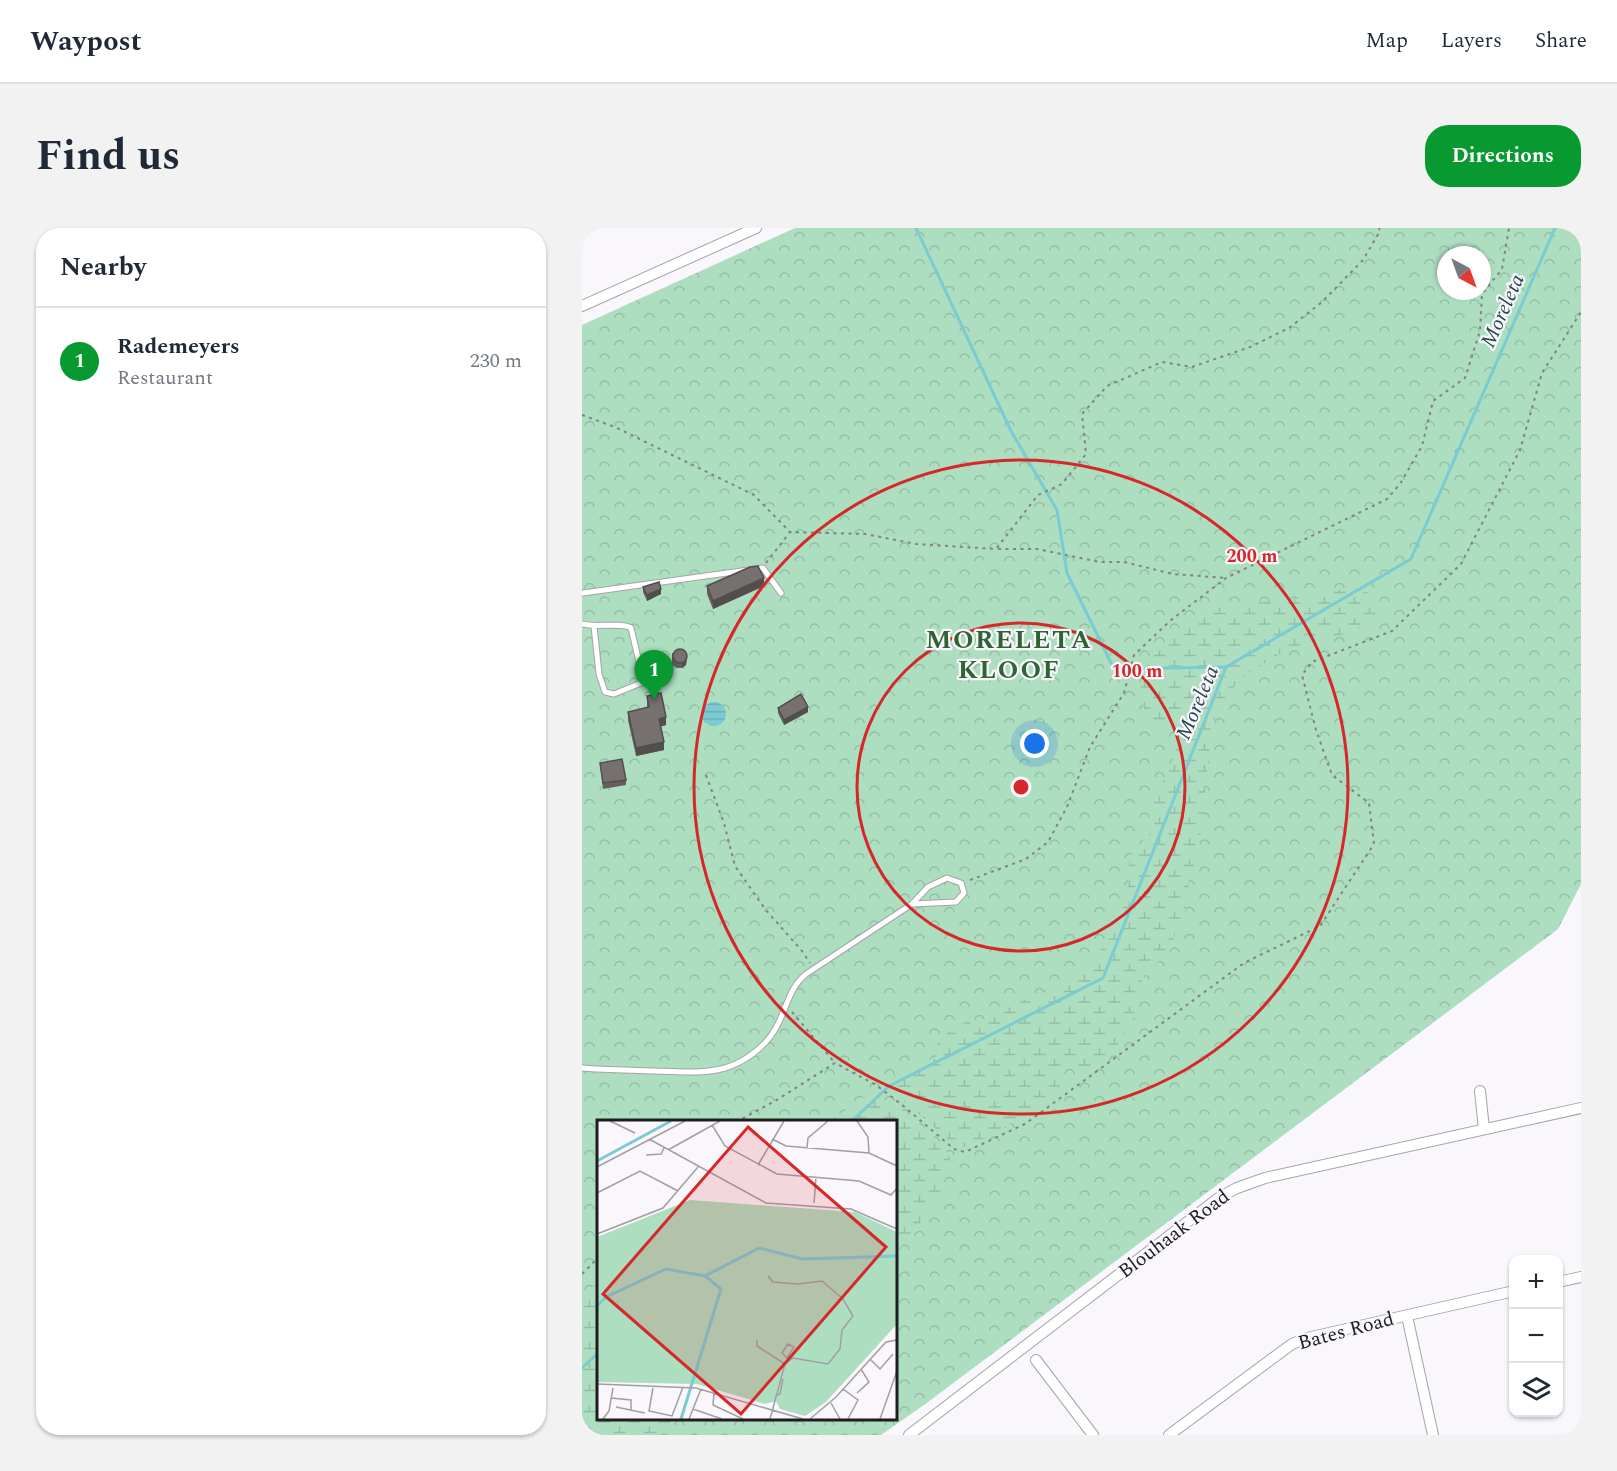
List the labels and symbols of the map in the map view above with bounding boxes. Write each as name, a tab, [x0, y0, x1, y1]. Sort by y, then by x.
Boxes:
north arrow	[1437, 246, 1491, 300]
water label: Moreleta	[1473, 269, 1534, 353]
text: 200 m	[1226, 543, 1278, 570]
district label: MORELETA KLOOF	[926, 620, 1092, 690]
pin: 1	[634, 650, 674, 700]
text: 100 m	[1111, 658, 1163, 685]
water label: Moreleta	[1168, 661, 1228, 745]
your location	[1020, 729, 1049, 758]
centre of rings	[1011, 777, 1031, 797]
inset map	[597, 1120, 897, 1420]
street label: Blouhaak Road	[1112, 1182, 1236, 1286]
street label: Bates Road	[1295, 1304, 1397, 1358]

